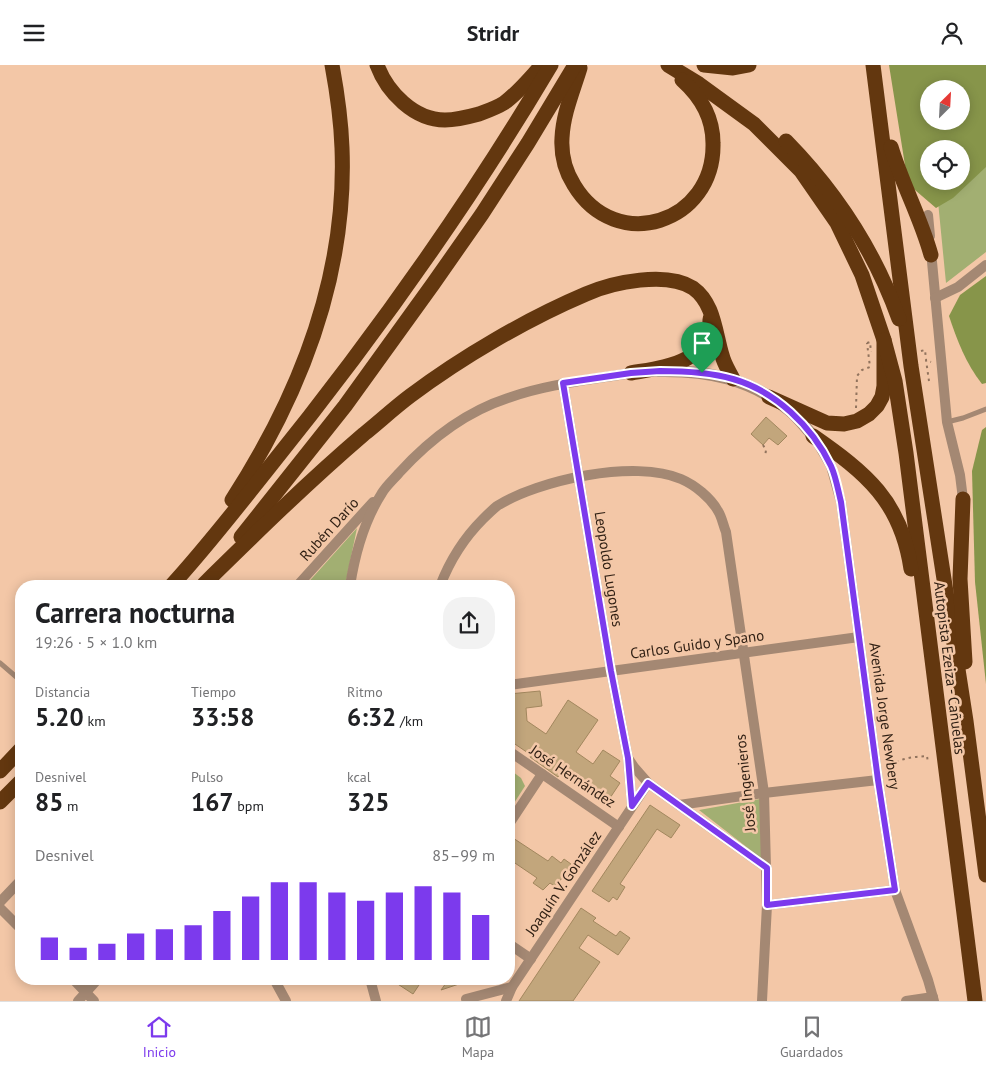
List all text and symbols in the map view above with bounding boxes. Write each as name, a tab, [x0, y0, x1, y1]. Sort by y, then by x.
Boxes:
icon: menu	[20, 19, 48, 47]
text: Stridr	[467, 19, 519, 47]
icon: person	[938, 19, 966, 47]
north arrow	[920, 80, 970, 130]
map controls	[920, 80, 970, 190]
button: locate	[920, 140, 970, 190]
pin	[681, 322, 723, 373]
icon: arrive	[688, 329, 716, 357]
street label: Rubén Darío	[295, 493, 363, 565]
street label: Leopoldo Lugones	[590, 510, 628, 628]
street label: Autopista Ezeiza - Cañuelas	[930, 581, 970, 755]
text: Carrera nocturna	[35, 594, 235, 631]
button: share	[443, 597, 495, 649]
street label: Carlos Guido y Spano	[629, 625, 765, 663]
text: 19:26 · 5 × 1.0 km	[35, 632, 157, 652]
street label: Avenida Jorge Newbery	[865, 641, 905, 791]
text: Distancia	[35, 683, 90, 701]
text: Tiempo	[191, 683, 236, 701]
text: Ritmo	[347, 683, 383, 701]
text: 5.20	[35, 701, 84, 733]
text: 33:58	[191, 701, 254, 733]
text: 6:32	[347, 701, 396, 733]
text: km	[84, 712, 106, 730]
text: /km	[396, 712, 423, 730]
street label: José Ingenieros	[730, 733, 760, 834]
street label: José Hernández	[526, 740, 619, 812]
text: Desnivel	[35, 768, 86, 786]
text: Pulso	[191, 768, 223, 786]
text: kcal	[347, 768, 371, 786]
text: 85	[35, 786, 63, 818]
text: 167	[191, 786, 234, 818]
text: 325	[347, 786, 390, 818]
text: m	[63, 797, 78, 815]
text: bpm	[234, 797, 264, 815]
street label: Joaquín V. González	[520, 827, 605, 940]
text: Desnivel	[35, 845, 94, 865]
text: 85–99 m	[432, 845, 495, 865]
tab: Inicio	[143, 1013, 176, 1061]
tab: Mapa	[462, 1013, 494, 1061]
tab: Guardados	[780, 1013, 843, 1061]

